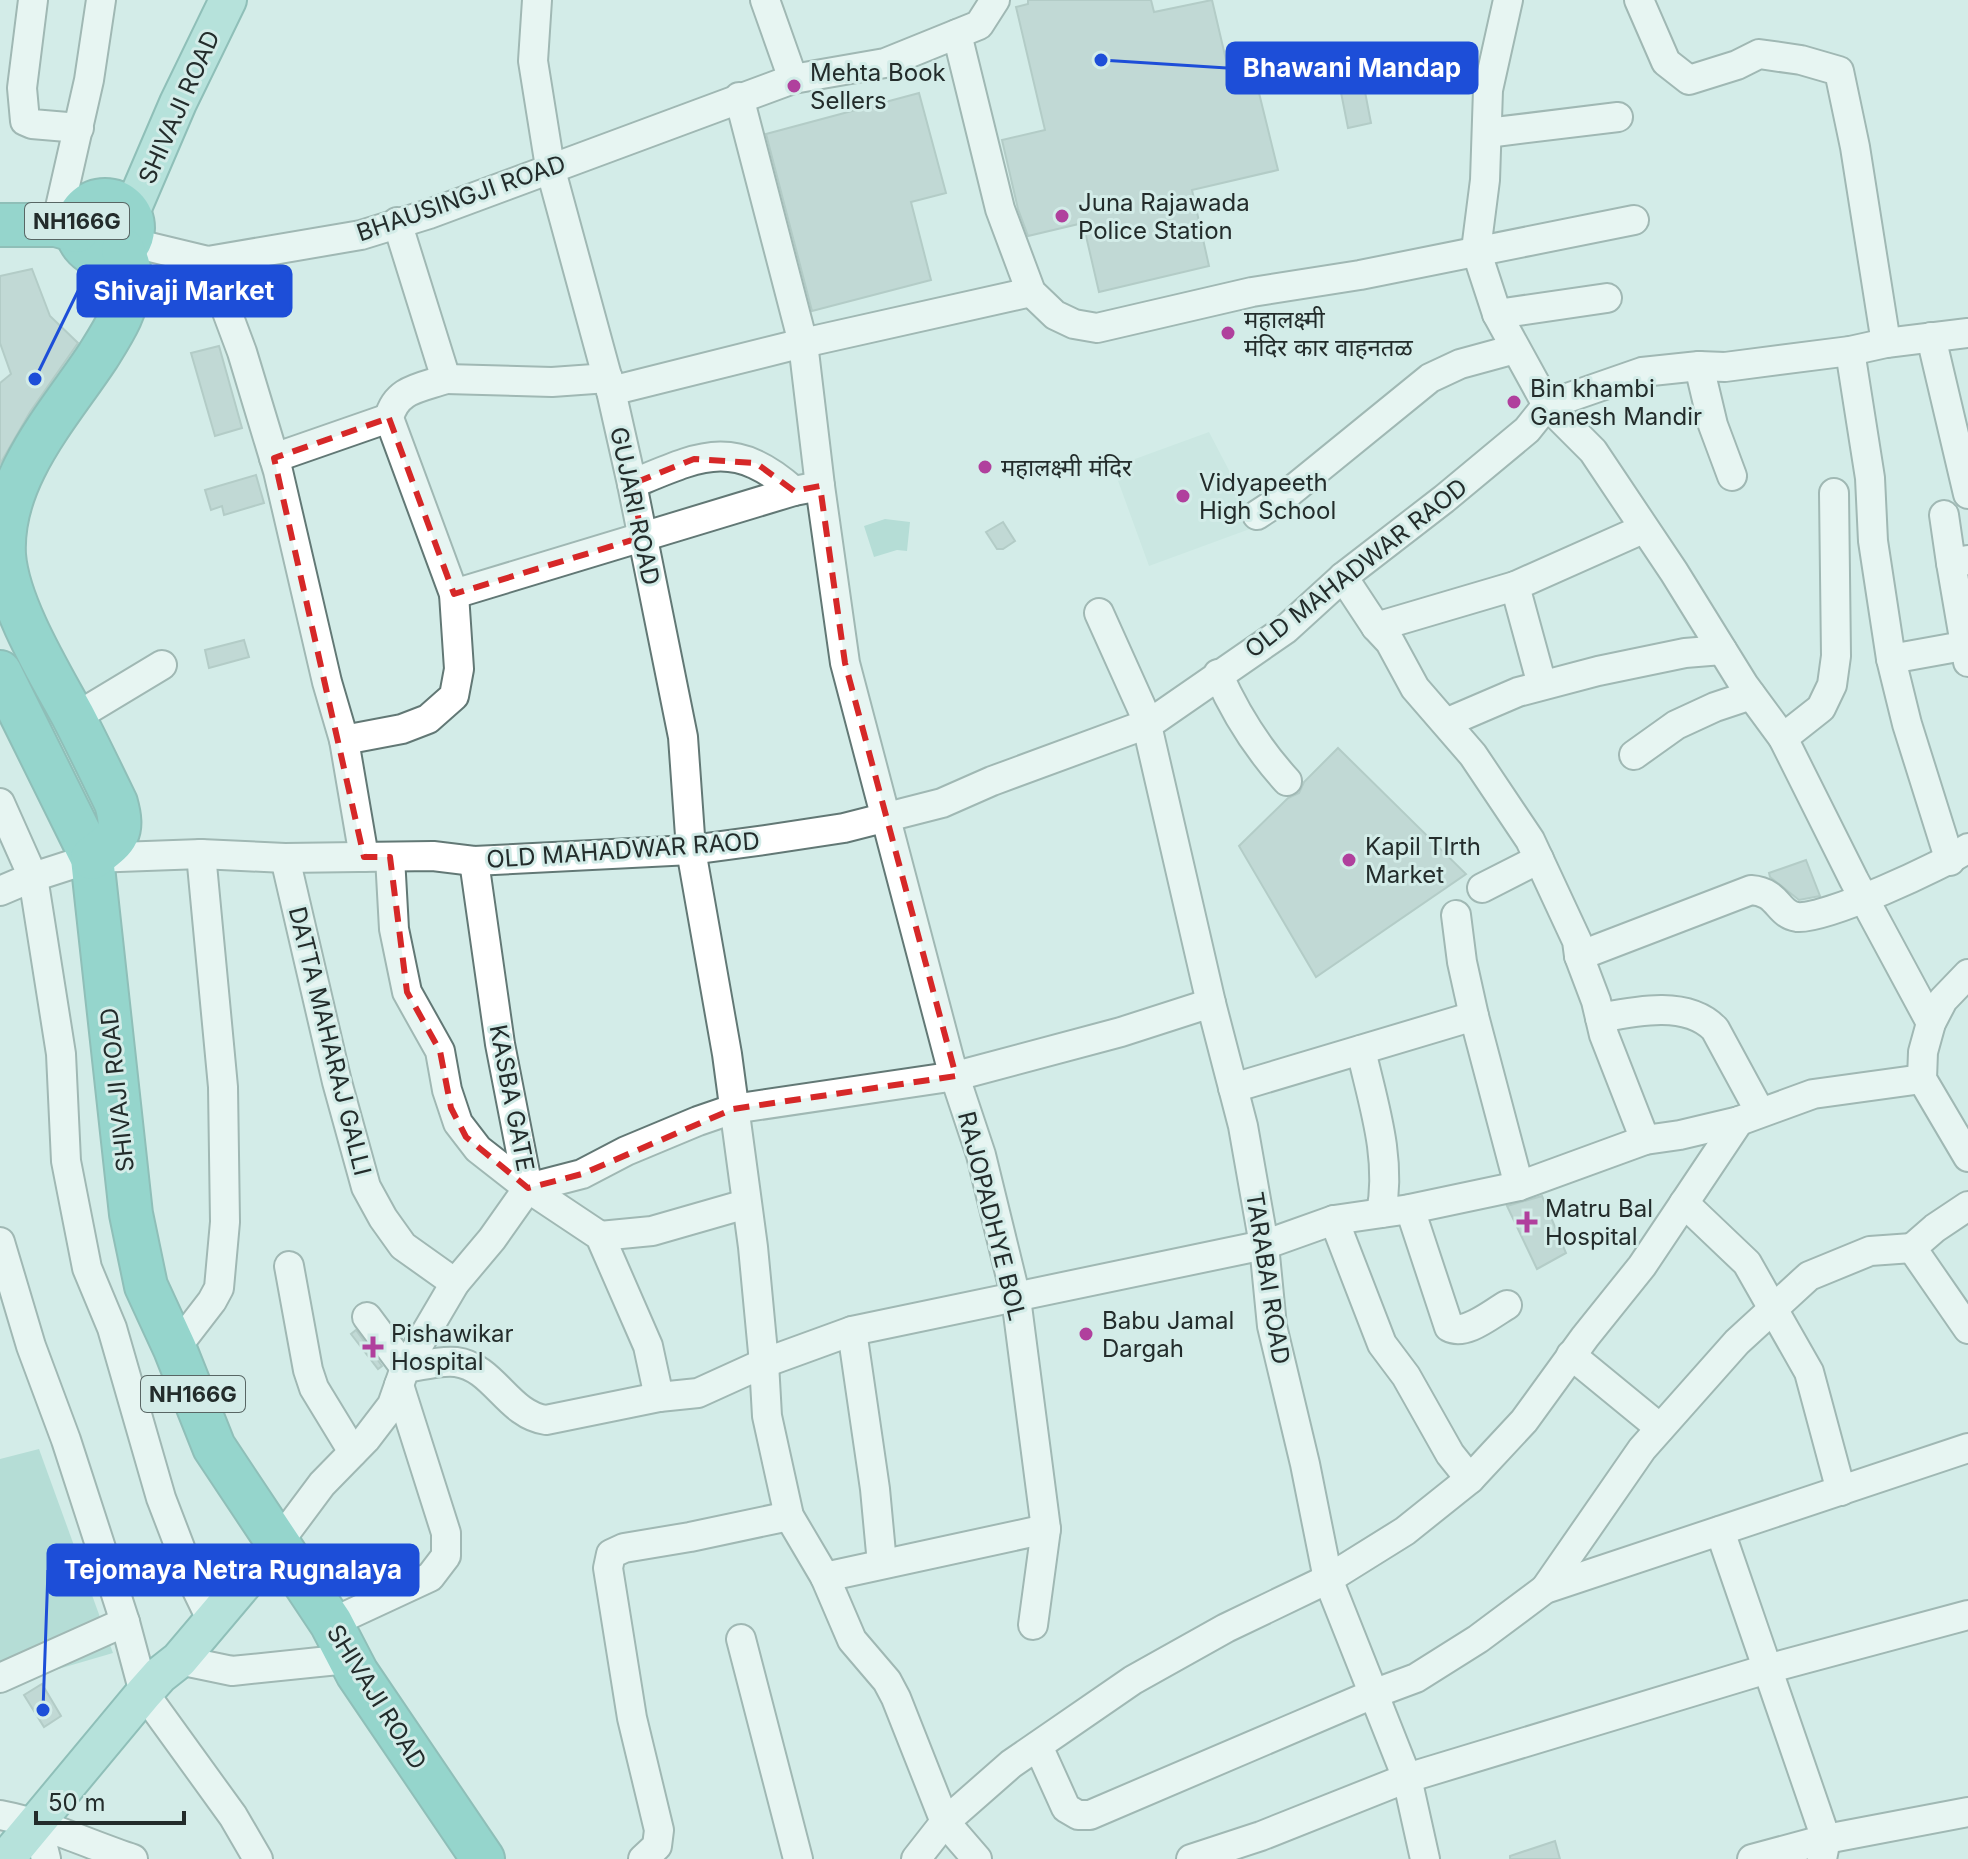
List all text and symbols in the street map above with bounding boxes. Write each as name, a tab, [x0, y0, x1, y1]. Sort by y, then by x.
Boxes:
street label: SHIVAJI ROAD	[132, 26, 226, 188]
callout: Bhawani Mandap	[1227, 43, 1477, 93]
text: Bhawani Mandap	[1243, 52, 1461, 83]
place label: Mehta Book Sellers	[810, 58, 946, 115]
marker: Mehta Book Sellers	[785, 77, 803, 95]
street label: BHAUSINGJI ROAD	[353, 149, 569, 247]
place label: Juna Rajawada Police Station	[1078, 188, 1250, 245]
road number: NH166G	[25, 203, 129, 239]
marker: Juna Rajawada Police Station	[1053, 207, 1071, 225]
callout: Shivaji Market	[78, 266, 291, 316]
text: Shivaji Market	[94, 275, 275, 306]
place label: महालक्ष्मी मंदिर कार वाहनतळ	[1244, 305, 1413, 362]
marker: महालक्ष्मी मंदिर कार वाहनतळ	[1219, 324, 1237, 342]
place label: Bin khambi Ganesh Mandir	[1530, 374, 1702, 431]
marker: Bin khambi Ganesh Mandir	[1505, 393, 1523, 411]
street label: GUJARI ROAD	[604, 424, 666, 588]
place label: महालक्ष्मी मंदिर	[1001, 453, 1133, 482]
marker: महालक्ष्मी मंदिर	[976, 458, 994, 476]
place label: Vidyapeeth High School	[1199, 468, 1336, 525]
street label: OLD MAHADWAR RAOD	[1239, 472, 1473, 664]
marker: Vidyapeeth High School	[1174, 487, 1192, 505]
street label: OLD MAHADWAR RAOD	[485, 826, 761, 874]
place label: Kapil TIrth Market	[1365, 832, 1481, 889]
marker: Kapil TIrth Market	[1340, 851, 1358, 869]
street label: DATTA MAHARAJ GALLI	[283, 904, 377, 1178]
street label: SHIVAJI ROAD	[94, 1006, 140, 1174]
street label: KASBA GATE	[484, 1022, 540, 1174]
street label: RAJOPADHYE BOL	[952, 1108, 1032, 1324]
street label: TARABAI ROAD	[1240, 1190, 1296, 1366]
place label: Matru Bal Hospital	[1545, 1194, 1653, 1251]
marker: Matru Bal Hospital	[1516, 1211, 1538, 1233]
place label: Babu Jamal Dargah	[1102, 1306, 1234, 1363]
place label: Pishawikar Hospital	[391, 1319, 514, 1376]
marker: Babu Jamal Dargah	[1077, 1325, 1095, 1343]
marker: Pishawikar Hospital	[362, 1336, 384, 1358]
road number: NH166G	[141, 1376, 245, 1412]
callout: Tejomaya Netra Rugnalaya	[48, 1545, 418, 1595]
text: Tejomaya Netra Rugnalaya	[64, 1554, 402, 1585]
street label: SHIVAJI ROAD	[321, 1619, 433, 1775]
scale bar	[36, 1775, 184, 1825]
text: 50 m	[48, 1788, 106, 1817]

